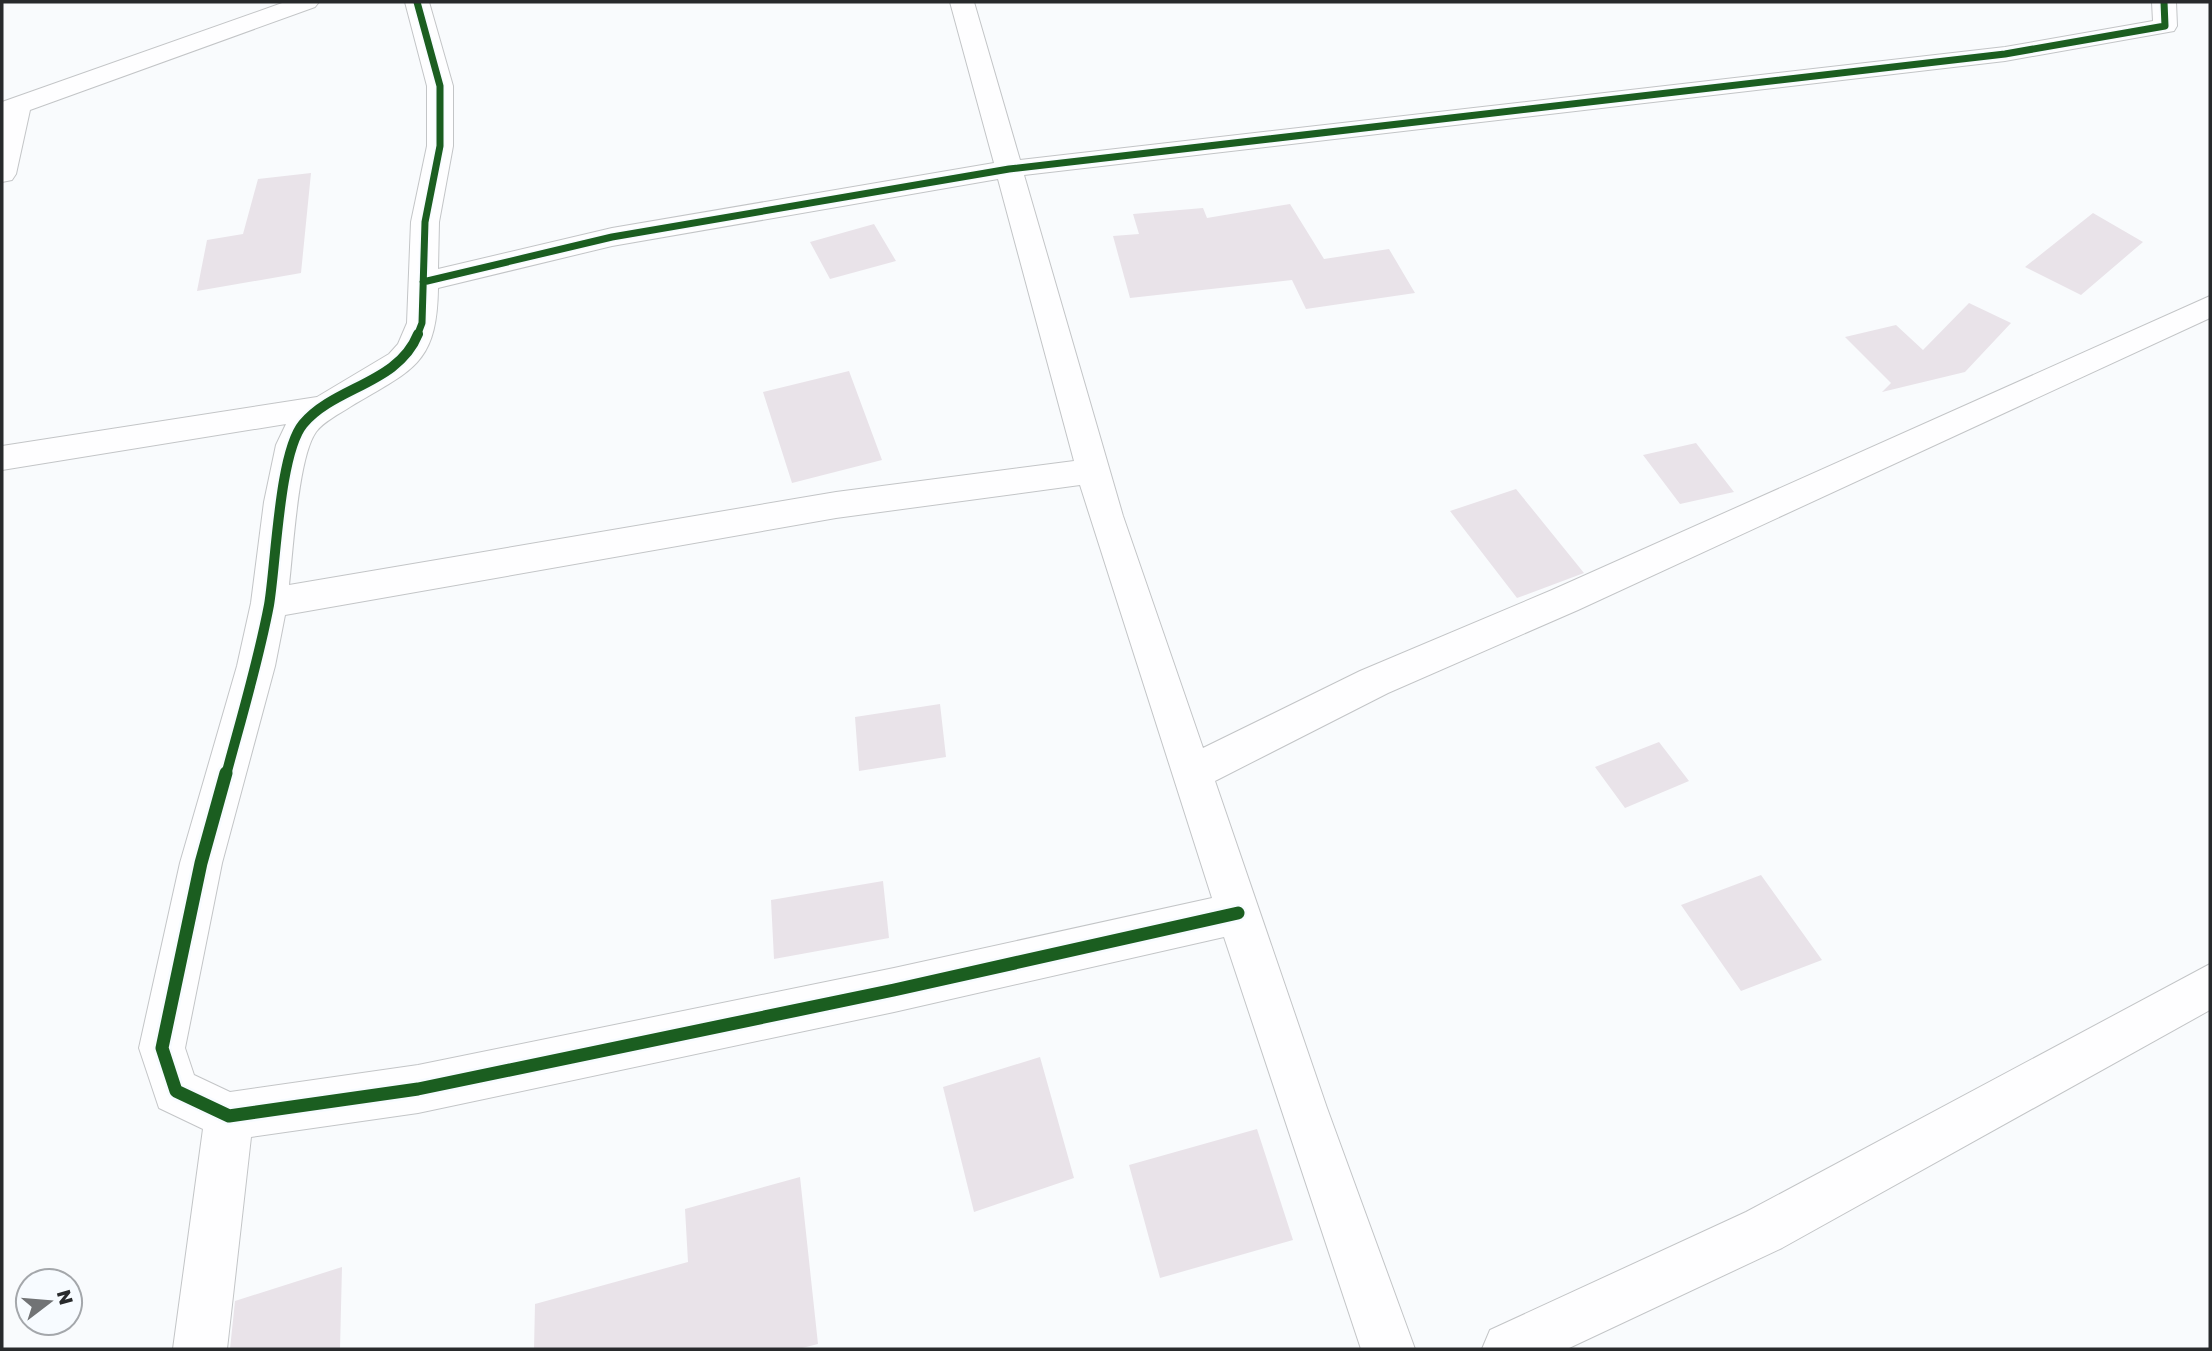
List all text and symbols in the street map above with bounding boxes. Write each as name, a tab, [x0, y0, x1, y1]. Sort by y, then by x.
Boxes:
north arrow	[14, 1267, 84, 1337]
text: N	[53, 1287, 79, 1307]

